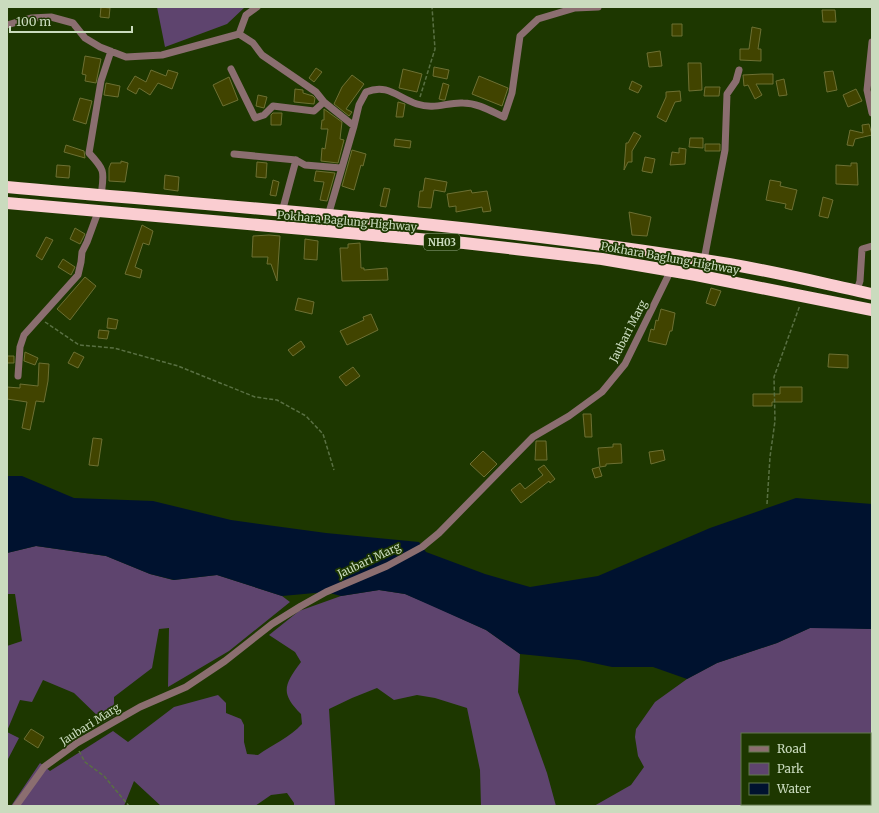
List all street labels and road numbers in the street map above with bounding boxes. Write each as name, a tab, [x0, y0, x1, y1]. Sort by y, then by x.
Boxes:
street label: Pokhara Baglung Highway	[276, 208, 418, 234]
road number: NH03	[424, 234, 460, 250]
street label: Pokhara Baglung Highway	[600, 239, 741, 277]
street label: Jaubari Marg	[606, 297, 650, 365]
street label: Jaubari Marg	[334, 539, 403, 581]
street label: Jaubari Marg	[57, 700, 123, 749]

